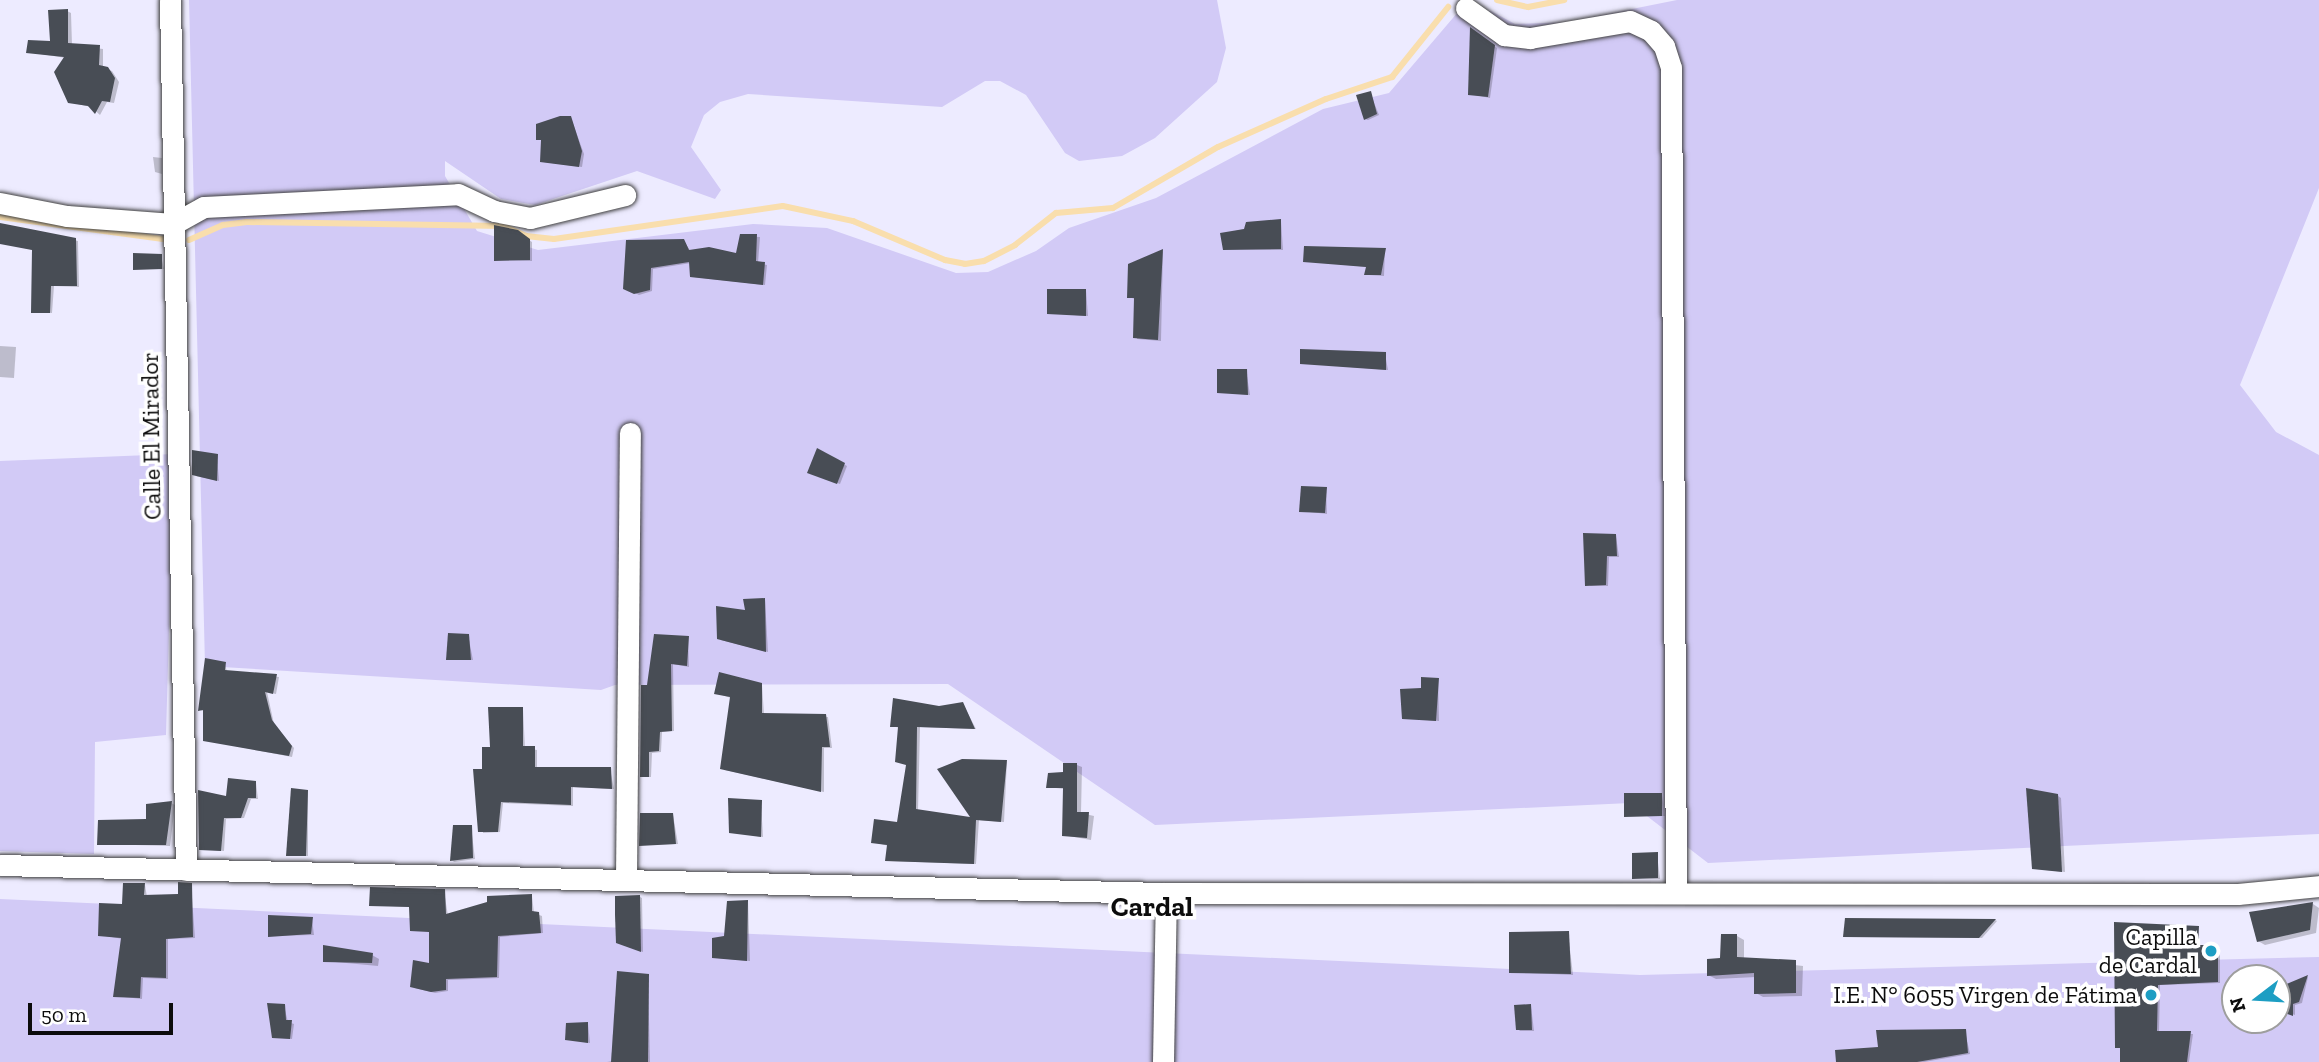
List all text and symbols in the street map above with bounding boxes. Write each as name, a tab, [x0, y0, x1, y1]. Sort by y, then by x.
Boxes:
street label: Calle El Mirador	[135, 352, 167, 520]
district label: Cardal	[1111, 890, 1193, 924]
place label: Capilla de Cardal	[2099, 923, 2197, 979]
marker: Capilla de Cardal	[2203, 943, 2219, 959]
north arrow	[2221, 964, 2291, 1034]
place label: I.E. N° 6055 Virgen de Fátima	[1832, 981, 2137, 1009]
marker: I.E. N° 6055 Virgen de Fátima	[2143, 987, 2159, 1003]
scale bar	[32, 988, 177, 1032]
text: N	[2224, 994, 2250, 1015]
text: 50 m	[41, 1002, 87, 1027]

